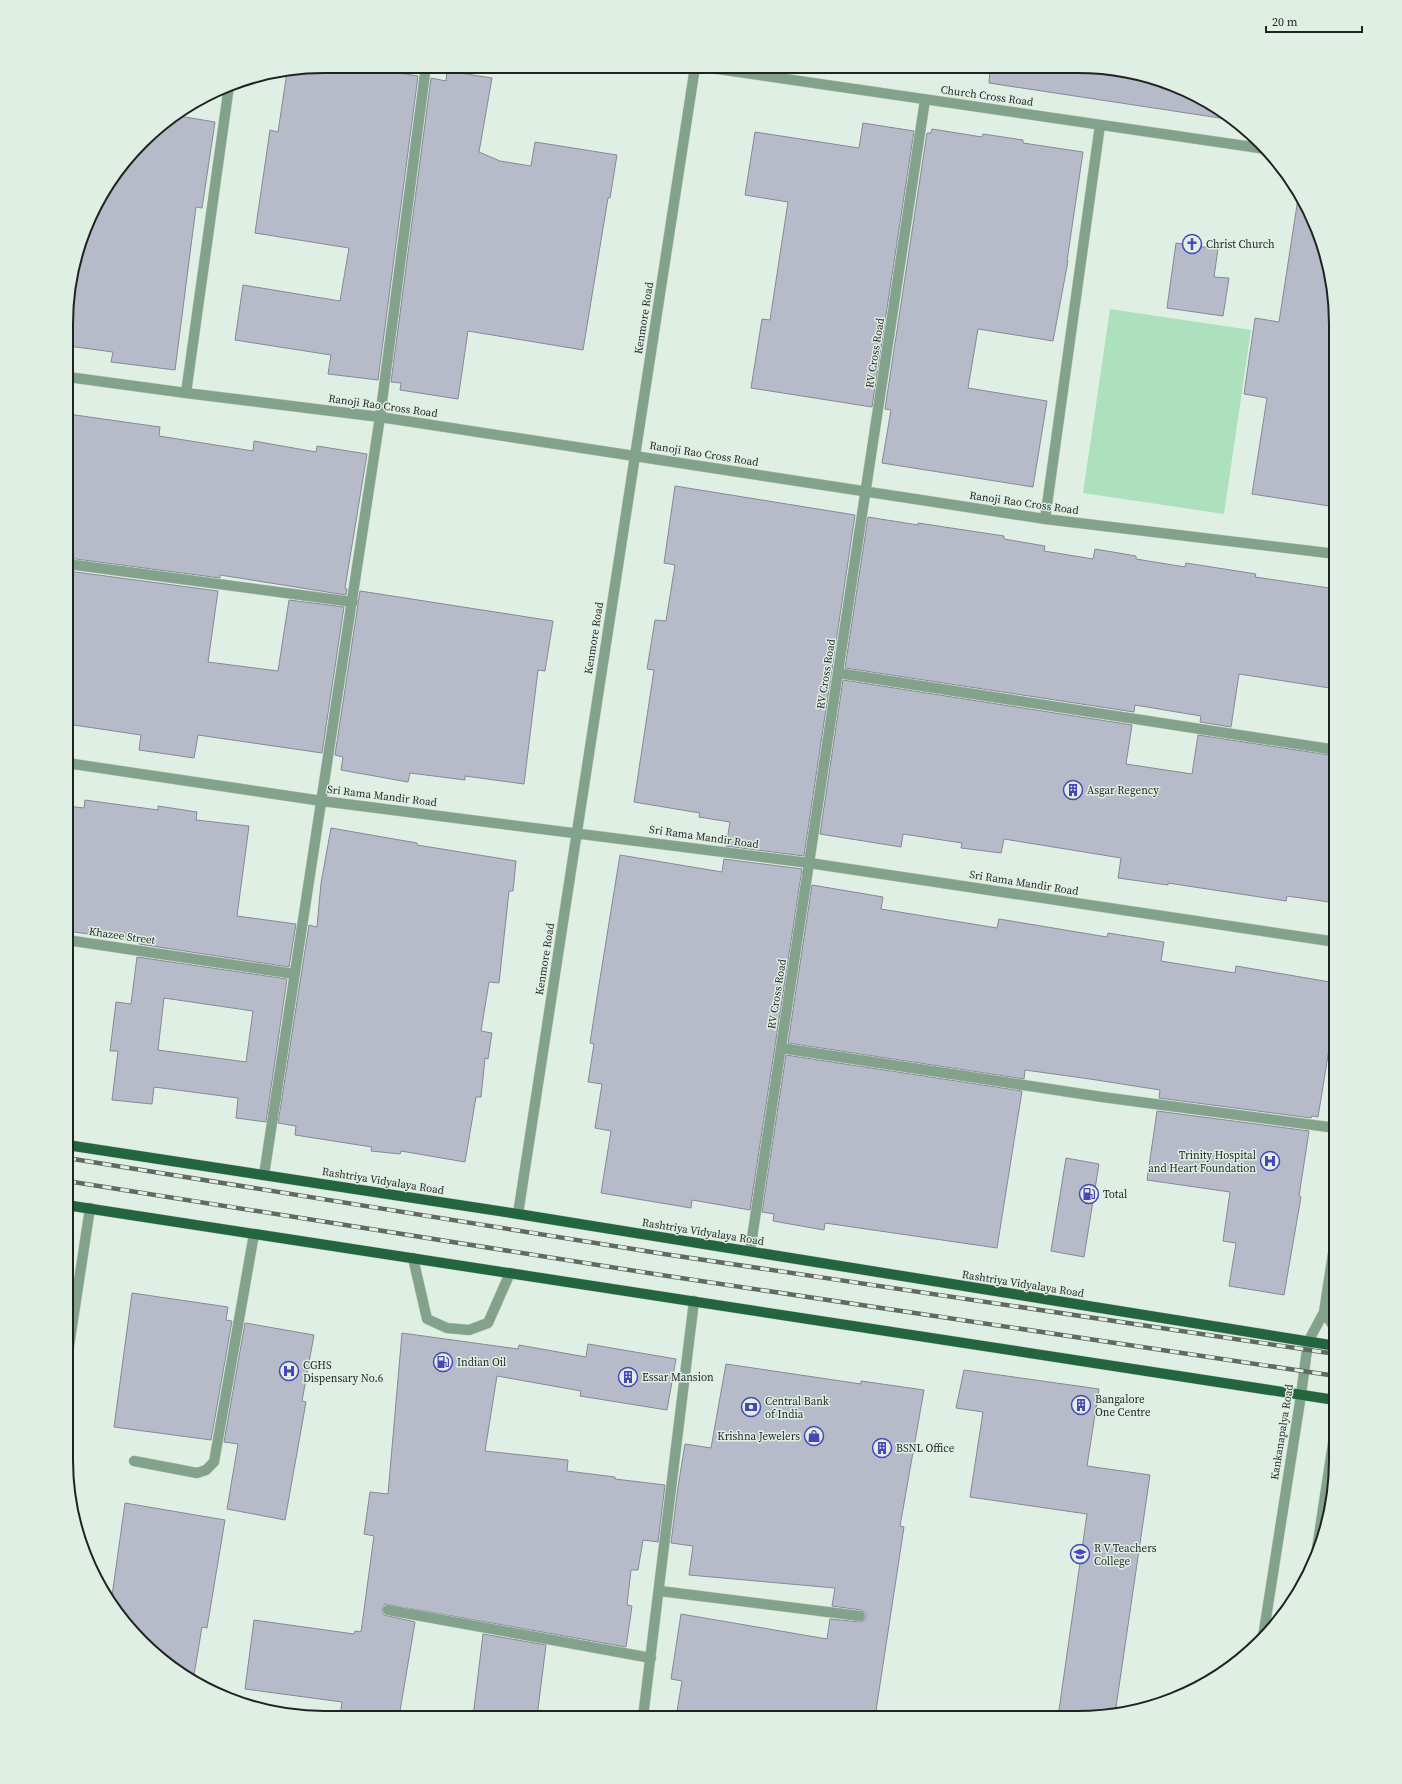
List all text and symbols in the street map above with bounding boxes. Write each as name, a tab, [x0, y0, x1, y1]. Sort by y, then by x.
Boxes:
scale bar	[1266, 8, 1362, 34]
text: 20 m	[1272, 14, 1298, 30]
street label: Church Cross Road	[940, 82, 1035, 110]
church icon: Christ Church	[1181, 233, 1203, 255]
place label: Christ Church	[1206, 237, 1275, 252]
street label: Kenmore Road	[631, 280, 657, 355]
street label: RV Cross Road	[862, 316, 888, 389]
street label: Ranoji Rao Cross Road	[327, 391, 439, 421]
street label: Ranoji Rao Cross Road	[648, 438, 760, 470]
street label: Ranoji Rao Cross Road	[968, 488, 1080, 518]
street label: Kenmore Road	[581, 600, 607, 675]
street label: RV Cross Road	[813, 637, 839, 710]
building icon: Asgar Regency	[1062, 779, 1084, 801]
street label: Sri Rama Mandir Road	[326, 782, 438, 810]
place label: Asgar Regency	[1087, 783, 1159, 798]
street label: Sri Rama Mandir Road	[648, 822, 760, 852]
street label: Sri Rama Mandir Road	[968, 867, 1080, 899]
street label: Kenmore Road	[532, 921, 558, 996]
street label: Khazee Street	[88, 924, 157, 948]
street label: RV Cross Road	[764, 957, 790, 1030]
place label: Trinity Hospital and Heart Foundation	[1148, 1148, 1256, 1176]
hospital icon: Trinity Hospital and Heart Foundation	[1259, 1150, 1281, 1172]
street label: Rashtriya Vidyalaya Road	[321, 1164, 446, 1198]
fuel station icon: Total	[1078, 1183, 1100, 1205]
place label: Total	[1103, 1187, 1127, 1202]
street label: Rashtriya Vidyalaya Road	[641, 1215, 766, 1249]
street label: Rashtriya Vidyalaya Road	[961, 1267, 1086, 1301]
fuel station icon: Indian Oil	[432, 1351, 454, 1373]
place label: Indian Oil	[457, 1355, 506, 1370]
place label: CGHS Dispensary No.6	[303, 1358, 384, 1386]
hospital icon: CGHS Dispensary No.6	[278, 1360, 300, 1382]
building icon: Essar Mansion	[617, 1366, 639, 1388]
place label: Essar Mansion	[642, 1370, 714, 1385]
street label: Kankanapalya Road	[1267, 1382, 1297, 1481]
place label: Bangalore One Centre	[1095, 1392, 1151, 1420]
place label: Central Bank of India	[765, 1394, 830, 1422]
building icon: Bangalore One Centre	[1070, 1394, 1092, 1416]
bank icon: Central Bank of India	[740, 1396, 762, 1418]
shop icon: Krishna Jewelers	[803, 1425, 825, 1447]
place label: Krishna Jewelers	[717, 1429, 800, 1444]
building icon: BSNL Office	[871, 1437, 893, 1459]
place label: BSNL Office	[896, 1441, 955, 1456]
place label: R V Teachers College	[1094, 1541, 1157, 1569]
school or university icon: R V Teachers College	[1069, 1543, 1091, 1565]

